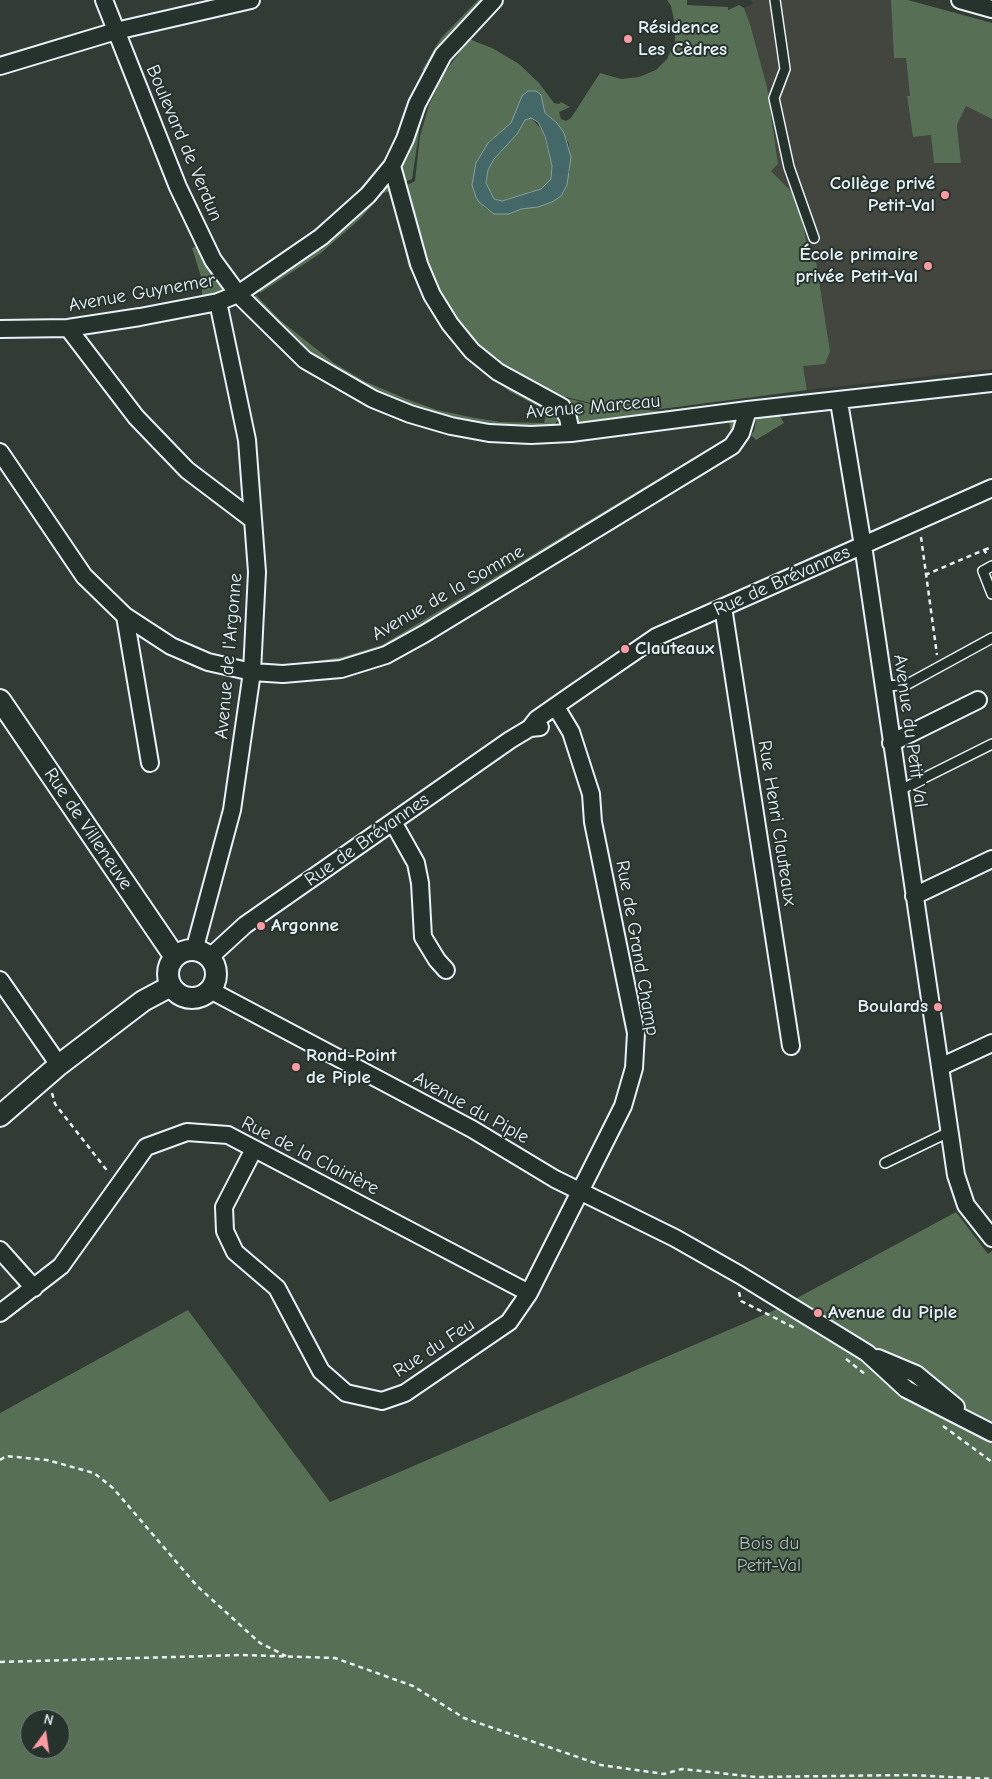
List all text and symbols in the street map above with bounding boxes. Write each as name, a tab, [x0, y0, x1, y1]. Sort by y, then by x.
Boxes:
place label: Résidence Les Cèdres	[638, 17, 727, 61]
marker: Résidence Les Cèdres	[622, 33, 634, 45]
street label: Boulevard de Verdun	[141, 61, 227, 225]
place label: Collège privé Petit-Val	[830, 173, 935, 217]
marker: Collège privé Petit-Val	[939, 189, 951, 201]
place label: École primaire privée Petit-Val	[795, 244, 918, 288]
marker: École primaire privée Petit-Val	[922, 260, 934, 272]
street label: Avenue Guynemer	[67, 269, 217, 317]
street label: Avenue Marceau	[525, 390, 661, 424]
street label: Avenue de la Somme	[368, 540, 528, 646]
street label: Rue de Brévannes	[710, 541, 854, 621]
street label: Avenue de l'Argonne	[210, 572, 248, 740]
place label: Clauteaux	[635, 638, 714, 660]
marker: Clauteaux	[619, 643, 631, 655]
street label: Avenue du Petit Val	[888, 653, 932, 809]
street label: Rue Henri Clauteaux	[753, 739, 801, 907]
street label: Rue de Villeneuve	[39, 764, 137, 894]
street label: Rue de Brévannes	[300, 789, 434, 891]
street label: Rue de Grand Champ	[610, 858, 664, 1038]
place label: Argonne	[271, 915, 339, 937]
marker: Argonne	[255, 920, 267, 932]
place label: Boulards	[858, 996, 928, 1018]
marker: Boulards	[932, 1001, 944, 1013]
place label: Rond-Point de Piple	[306, 1045, 396, 1089]
marker: Rond-Point de Piple	[290, 1061, 302, 1073]
street label: Avenue du Piple	[409, 1067, 533, 1149]
street label: Rue de la Clairière	[237, 1112, 383, 1200]
place label: Avenue du Piple	[828, 1302, 957, 1324]
marker: Avenue du Piple	[812, 1307, 824, 1319]
street label: Rue du Feu	[389, 1313, 479, 1383]
park label: Bois du Petit-Val	[737, 1533, 801, 1577]
north arrow	[20, 1709, 70, 1759]
text: N	[42, 1711, 55, 1729]

